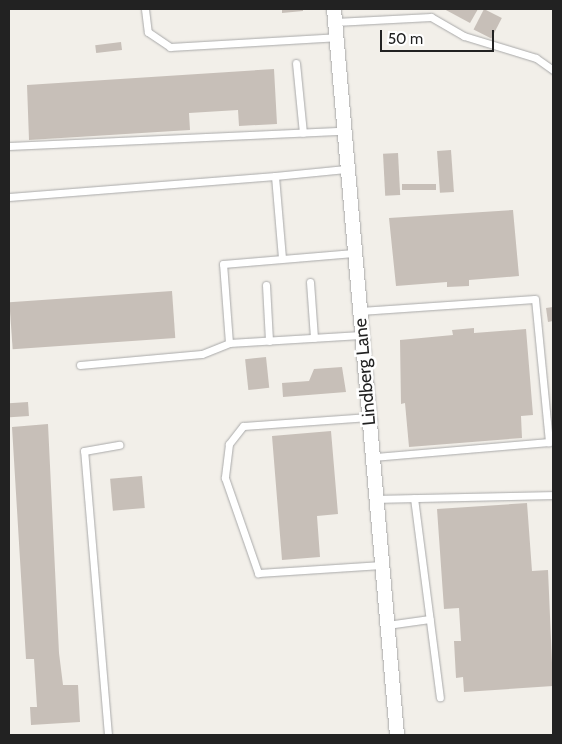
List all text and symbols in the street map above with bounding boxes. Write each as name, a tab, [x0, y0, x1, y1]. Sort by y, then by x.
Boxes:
scale bar	[382, 20, 496, 52]
text: 50 m	[388, 30, 423, 48]
street label: Lindberg Lane	[350, 317, 380, 427]

